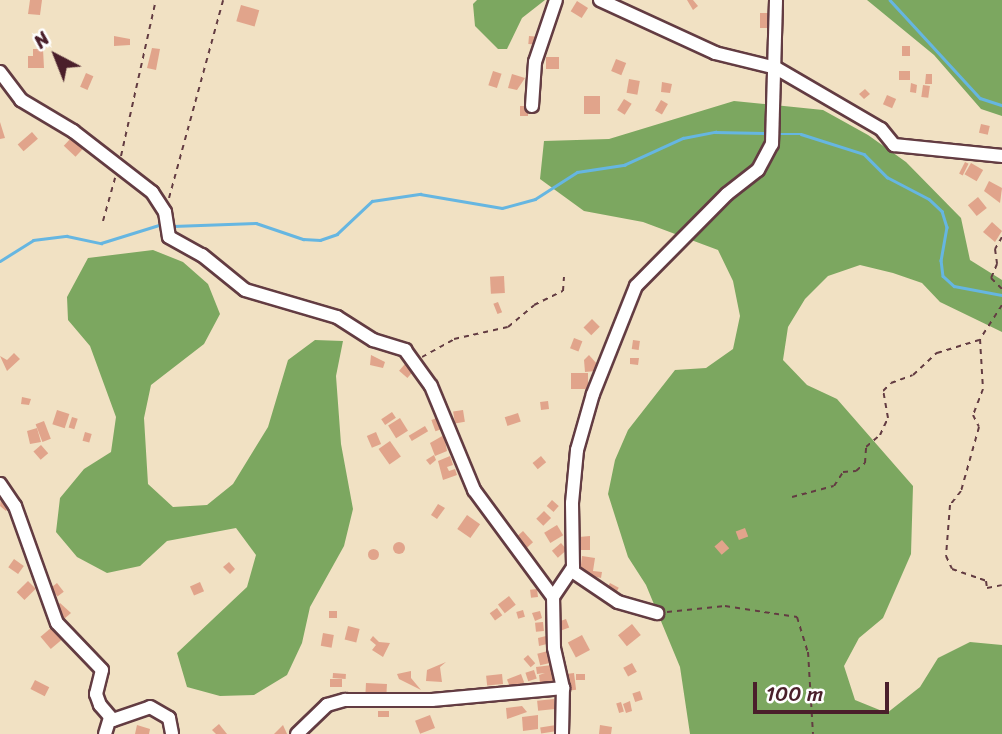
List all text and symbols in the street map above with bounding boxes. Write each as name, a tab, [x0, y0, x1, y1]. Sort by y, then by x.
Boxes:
north arrow	[21, 21, 91, 91]
text: N	[26, 23, 58, 57]
scale bar	[757, 668, 894, 712]
text: 100 m	[766, 675, 823, 713]

